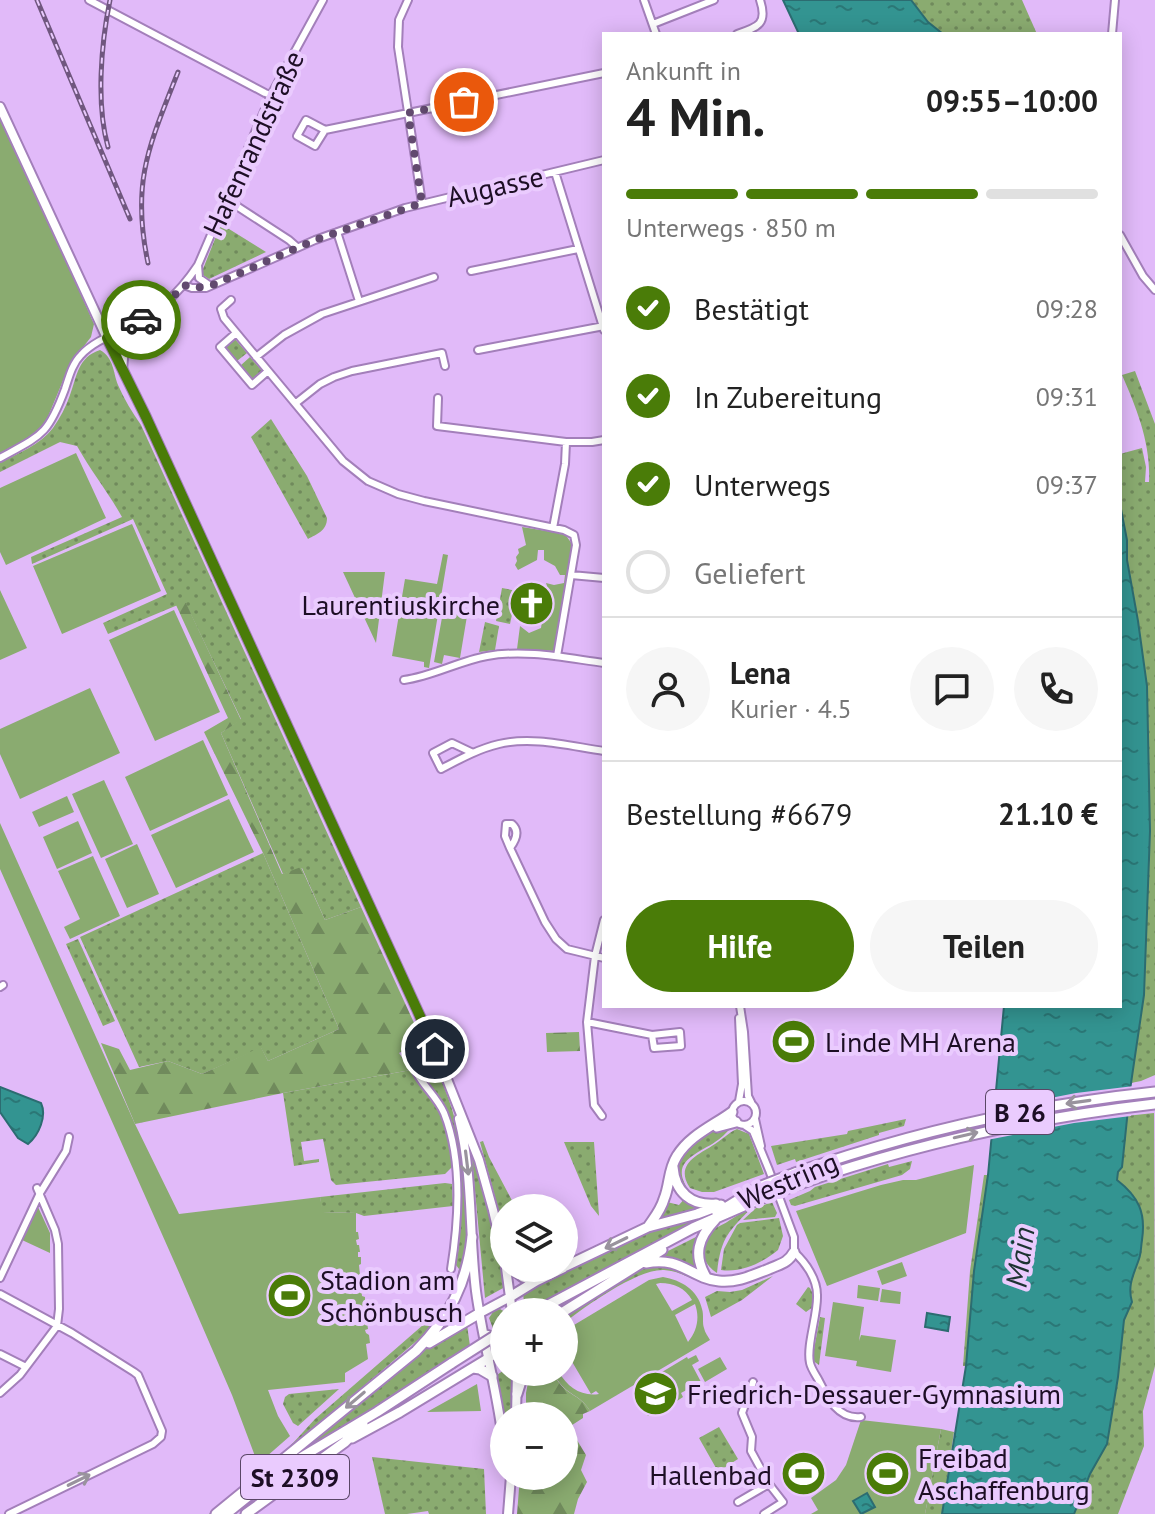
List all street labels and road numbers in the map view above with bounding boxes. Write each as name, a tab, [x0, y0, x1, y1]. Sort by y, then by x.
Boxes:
street label: Hafenrandstraße	[194, 44, 312, 242]
street label: Augasse	[443, 157, 547, 215]
road number: B 26	[986, 1090, 1054, 1134]
street label: Westring	[732, 1142, 844, 1218]
road number: St 2309	[241, 1455, 349, 1499]

